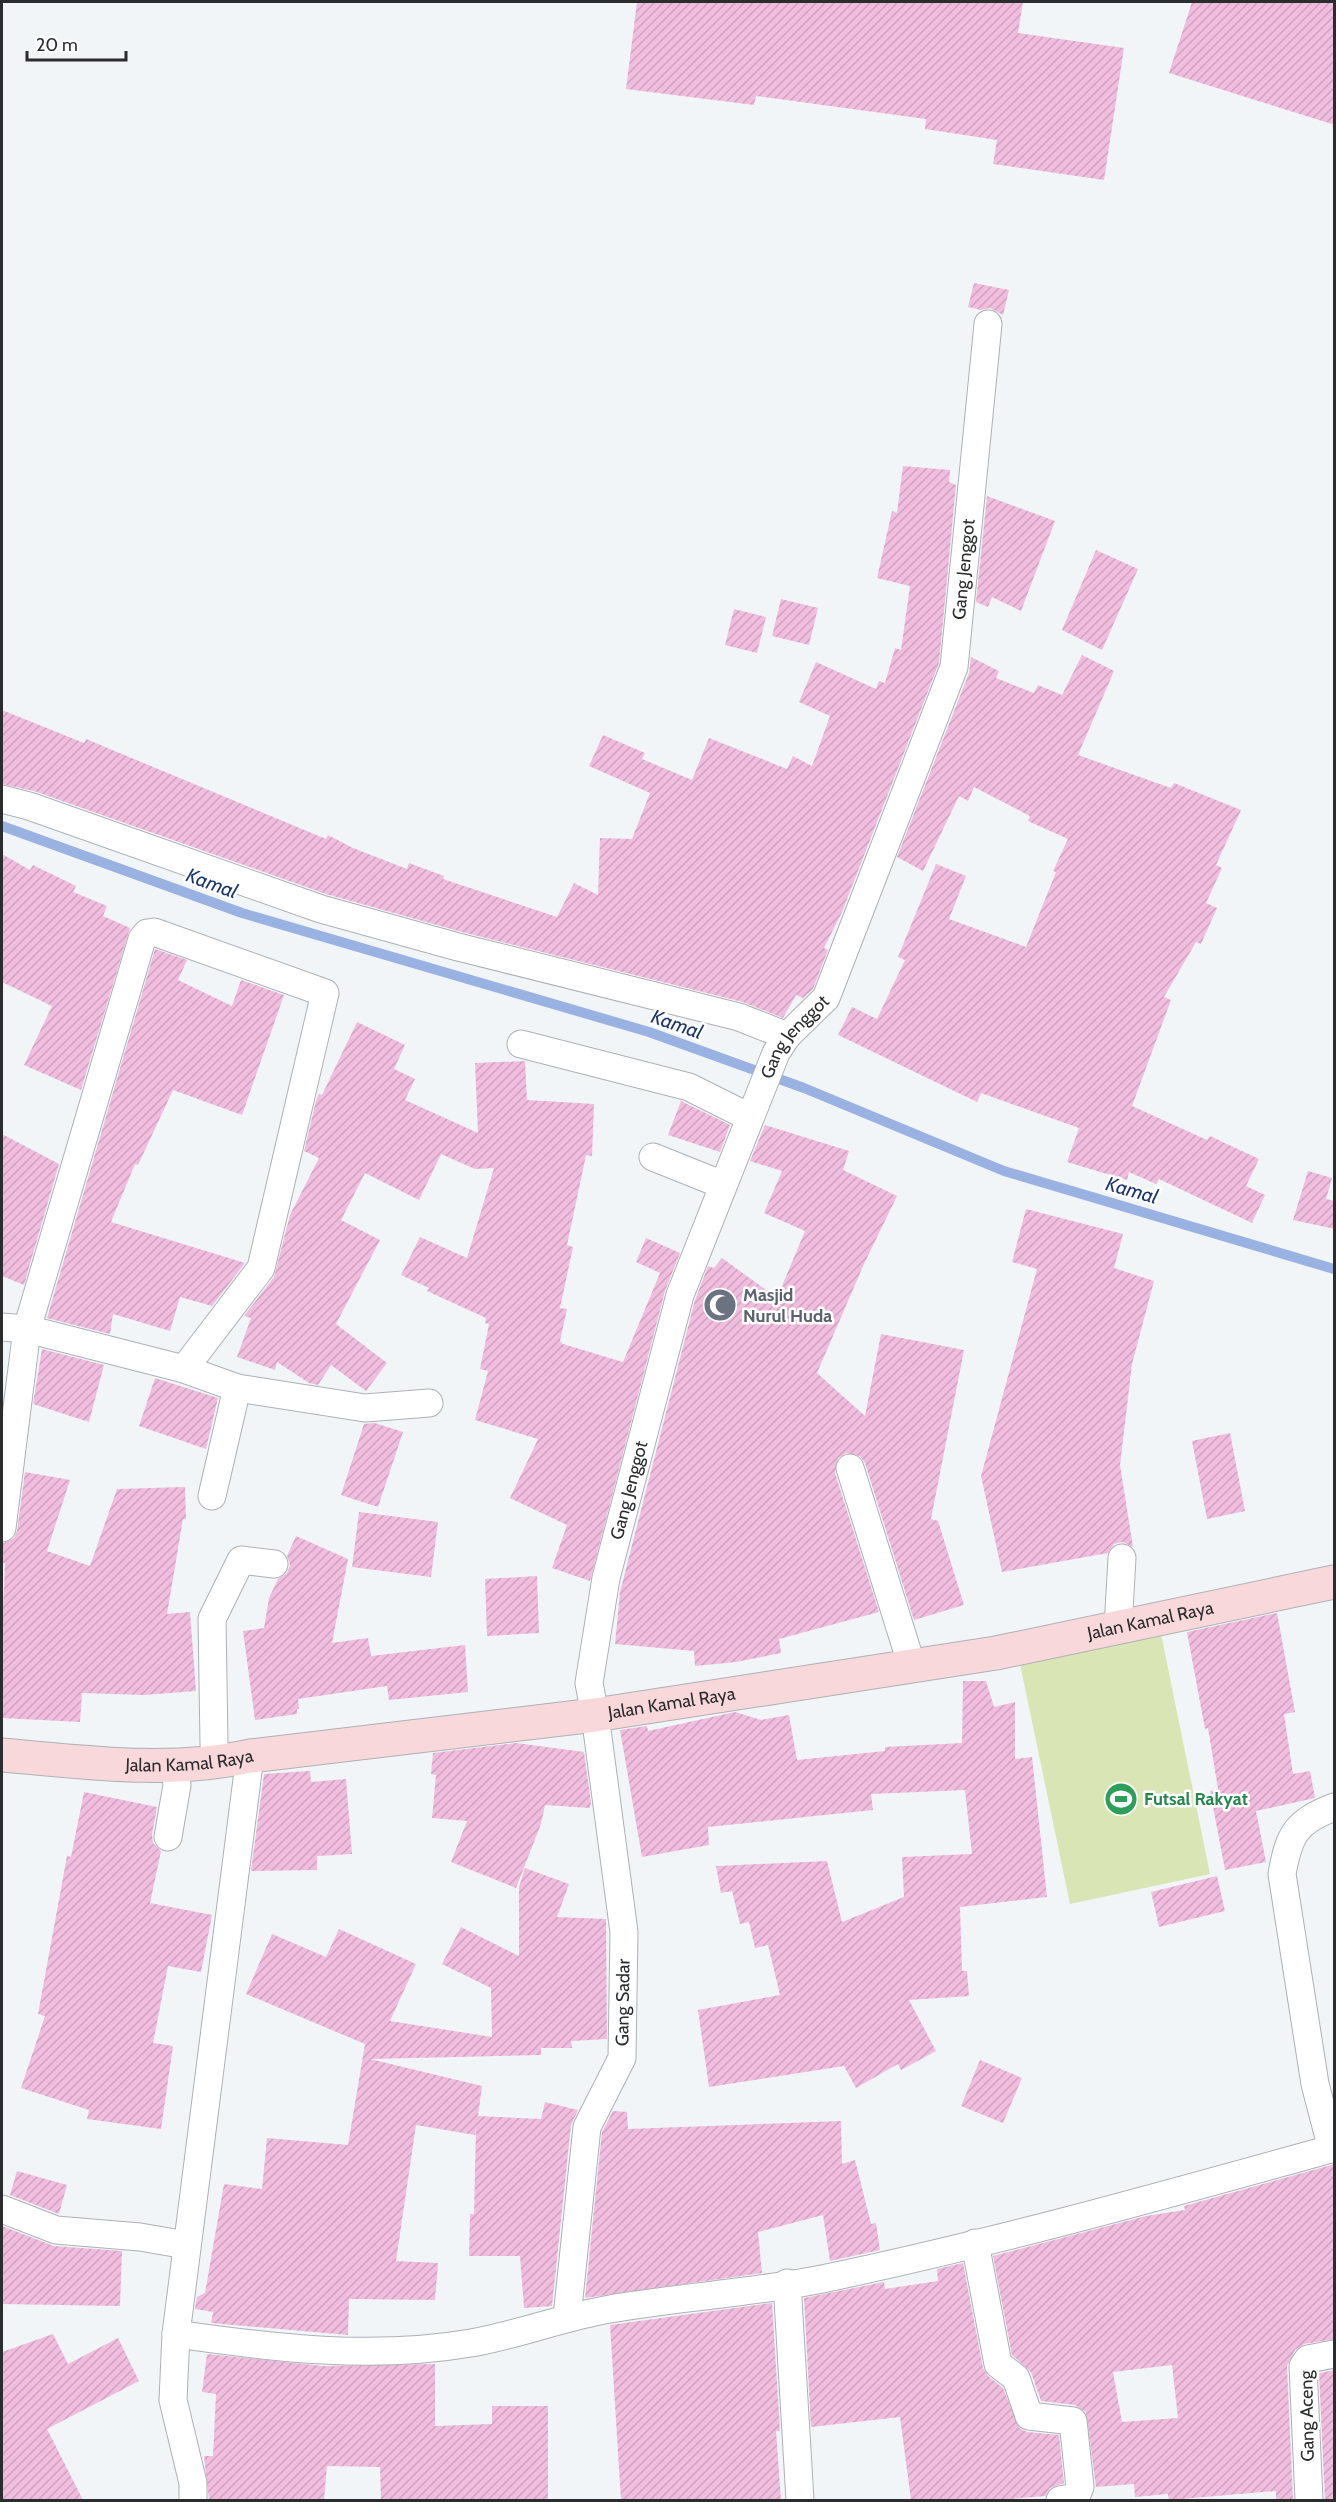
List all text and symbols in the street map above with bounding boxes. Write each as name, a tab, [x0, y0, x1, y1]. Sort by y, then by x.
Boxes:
scale bar	[27, 24, 126, 62]
text: 20 m	[36, 34, 78, 56]
street label: Gang Jenggot	[948, 518, 980, 621]
water label: Kamal	[183, 863, 241, 903]
street label: Gang Jenggot	[756, 990, 834, 1082]
water label: Kamal	[648, 1004, 706, 1044]
water label: Kamal	[1103, 1171, 1161, 1209]
place label: Masjid Nurul Huda	[743, 1284, 832, 1327]
mosque icon: Masjid Nurul Huda	[702, 1287, 738, 1323]
street label: Gang Jenggot	[605, 1438, 652, 1542]
street label: Jalan Kamal Raya	[1084, 1597, 1216, 1645]
street label: Jalan Kamal Raya	[606, 1682, 737, 1724]
street label: Jalan Kamal Raya	[124, 1745, 256, 1776]
sports icon: Futsal Rakyat	[1103, 1781, 1139, 1817]
place label: Futsal Rakyat	[1144, 1788, 1248, 1810]
street label: Gang Sadar	[611, 1958, 635, 2046]
street label: Gang Aceng	[1295, 2369, 1319, 2462]

